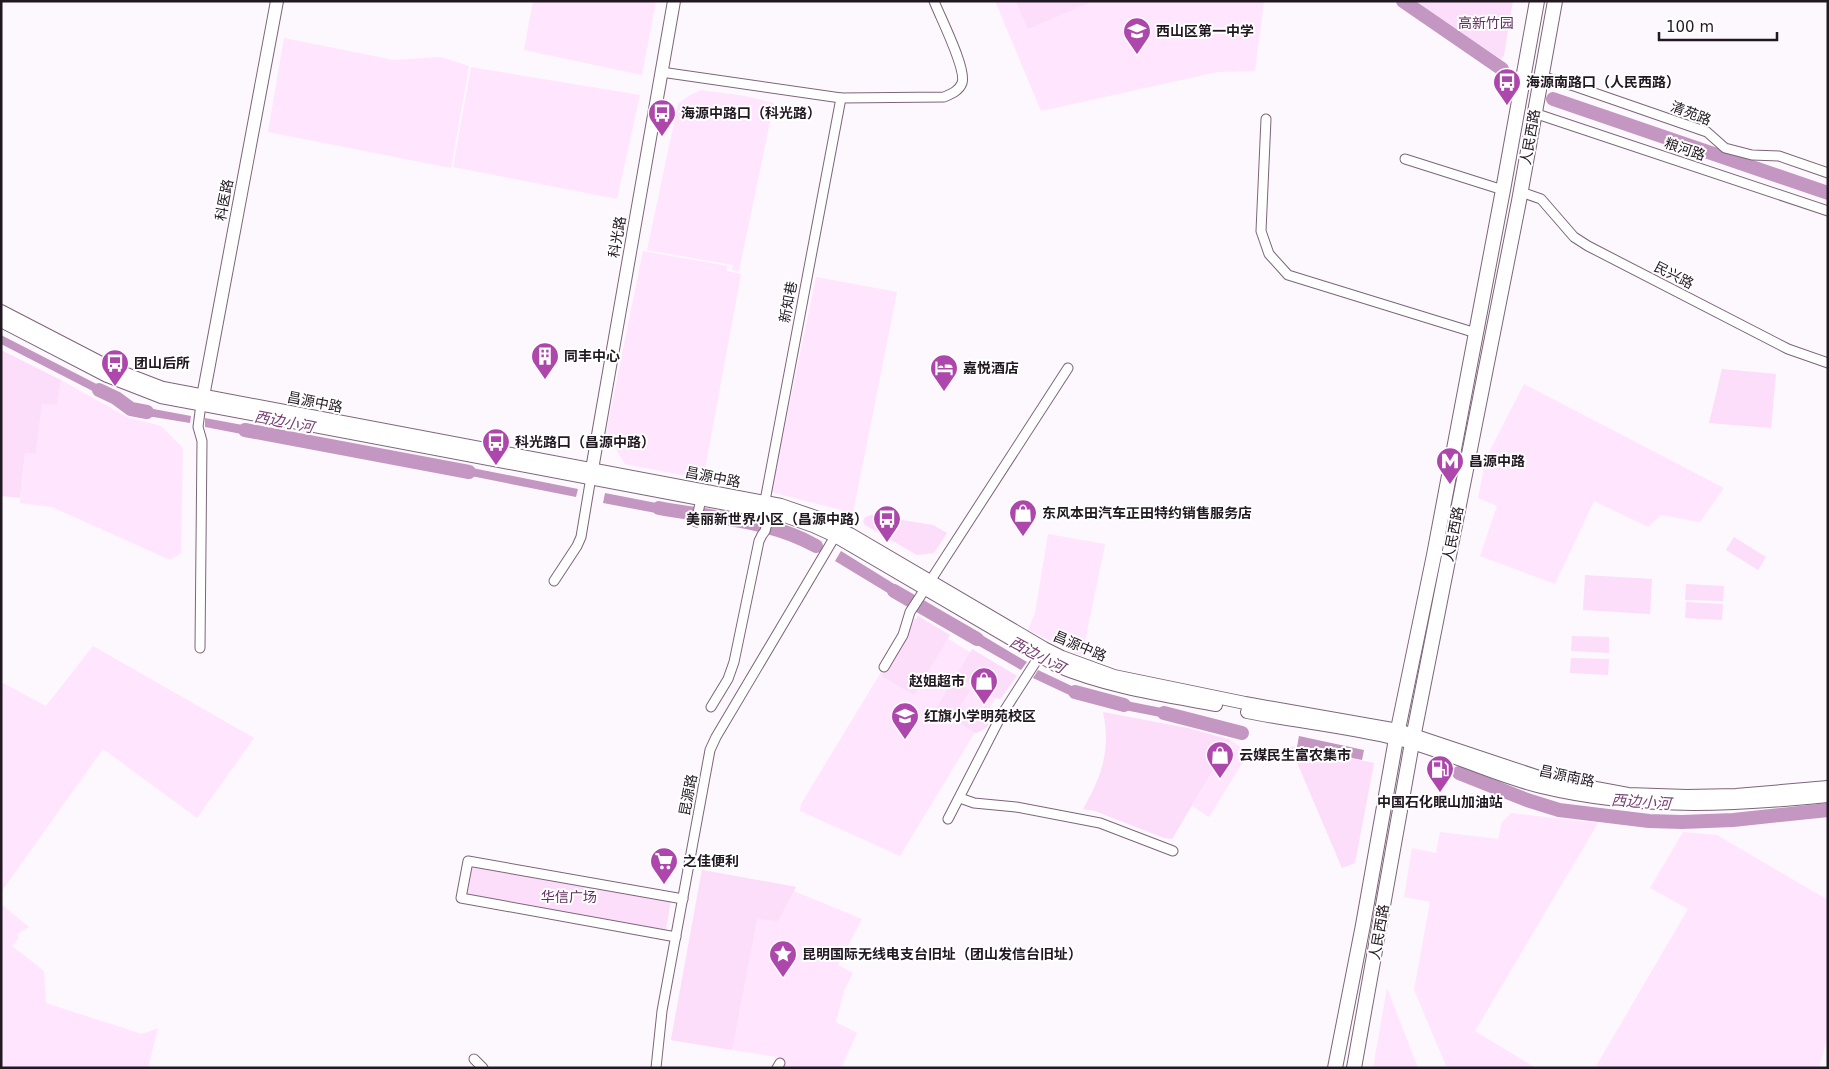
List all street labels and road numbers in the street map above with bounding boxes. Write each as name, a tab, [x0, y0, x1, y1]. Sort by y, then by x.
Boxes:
street label: 清苑路	[1669, 98, 1713, 128]
street label: 人民西路	[1517, 108, 1543, 166]
street label: 粮河路	[1663, 135, 1707, 163]
street label: 科医路	[212, 178, 236, 222]
street label: 科光路	[605, 215, 629, 259]
street label: 民兴路	[1652, 258, 1696, 292]
street label: 新知巷	[776, 280, 800, 324]
street label: 昌源中路	[286, 389, 344, 415]
street label: 昌源中路	[684, 464, 742, 490]
street label: 人民西路	[1440, 505, 1466, 563]
street label: 昌源中路	[1051, 628, 1109, 664]
street label: 昌源南路	[1538, 762, 1596, 790]
street label: 昆源路	[676, 773, 700, 817]
street label: 人民西路	[1366, 903, 1392, 961]

